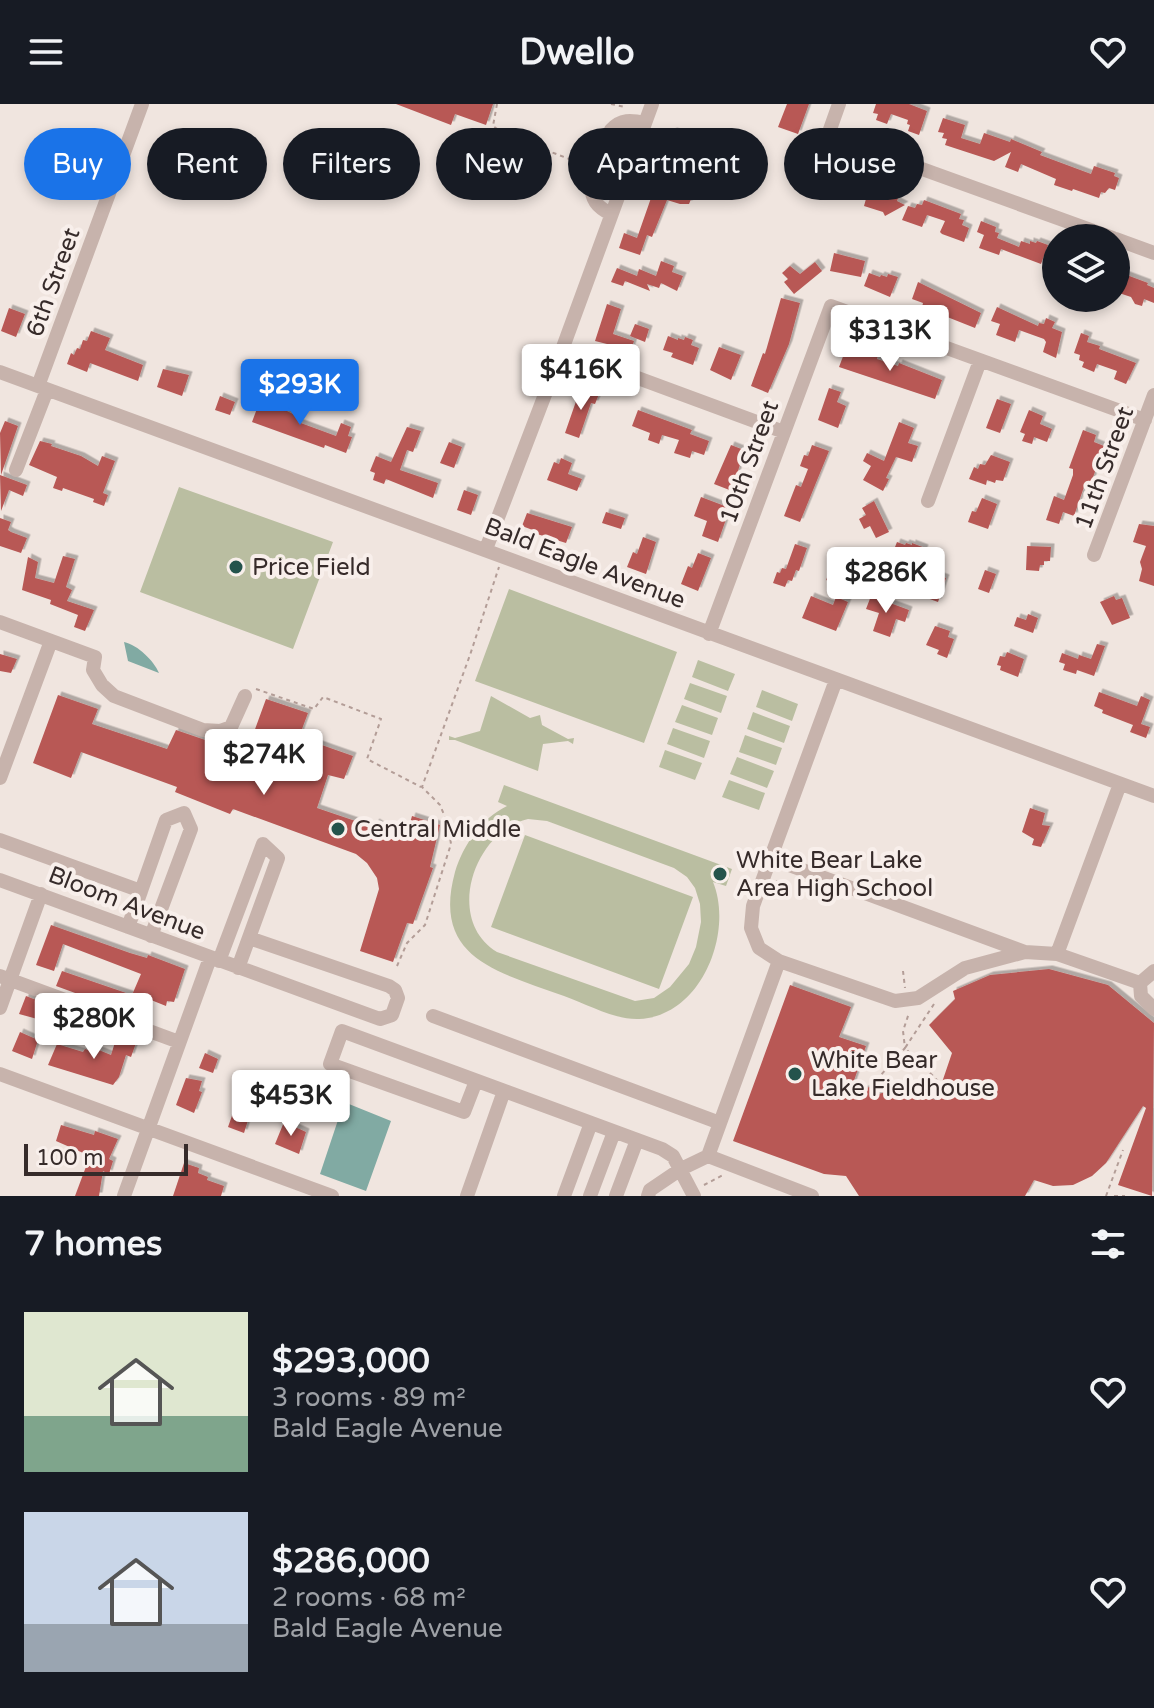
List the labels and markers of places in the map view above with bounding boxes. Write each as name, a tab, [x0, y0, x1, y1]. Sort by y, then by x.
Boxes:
pin: $313K	[834, 305, 946, 373]
pin: $416K	[525, 344, 637, 412]
pin: $293K	[244, 359, 356, 427]
pin: $286K	[830, 547, 942, 615]
place label: Price Field	[252, 553, 371, 582]
marker: Price Field	[227, 558, 245, 576]
pin: $274K	[208, 729, 320, 797]
place label: Central Middle	[354, 815, 521, 844]
marker: Central Middle	[329, 820, 347, 838]
place label: White Bear Lake Area High School	[736, 846, 933, 903]
marker: White Bear Lake Area High School	[711, 865, 729, 883]
pin: $280K	[38, 993, 150, 1061]
place label: White Bear Lake Fieldhouse	[811, 1046, 995, 1103]
marker: White Bear Lake Fieldhouse	[786, 1065, 804, 1083]
pin: $453K	[235, 1070, 347, 1138]

